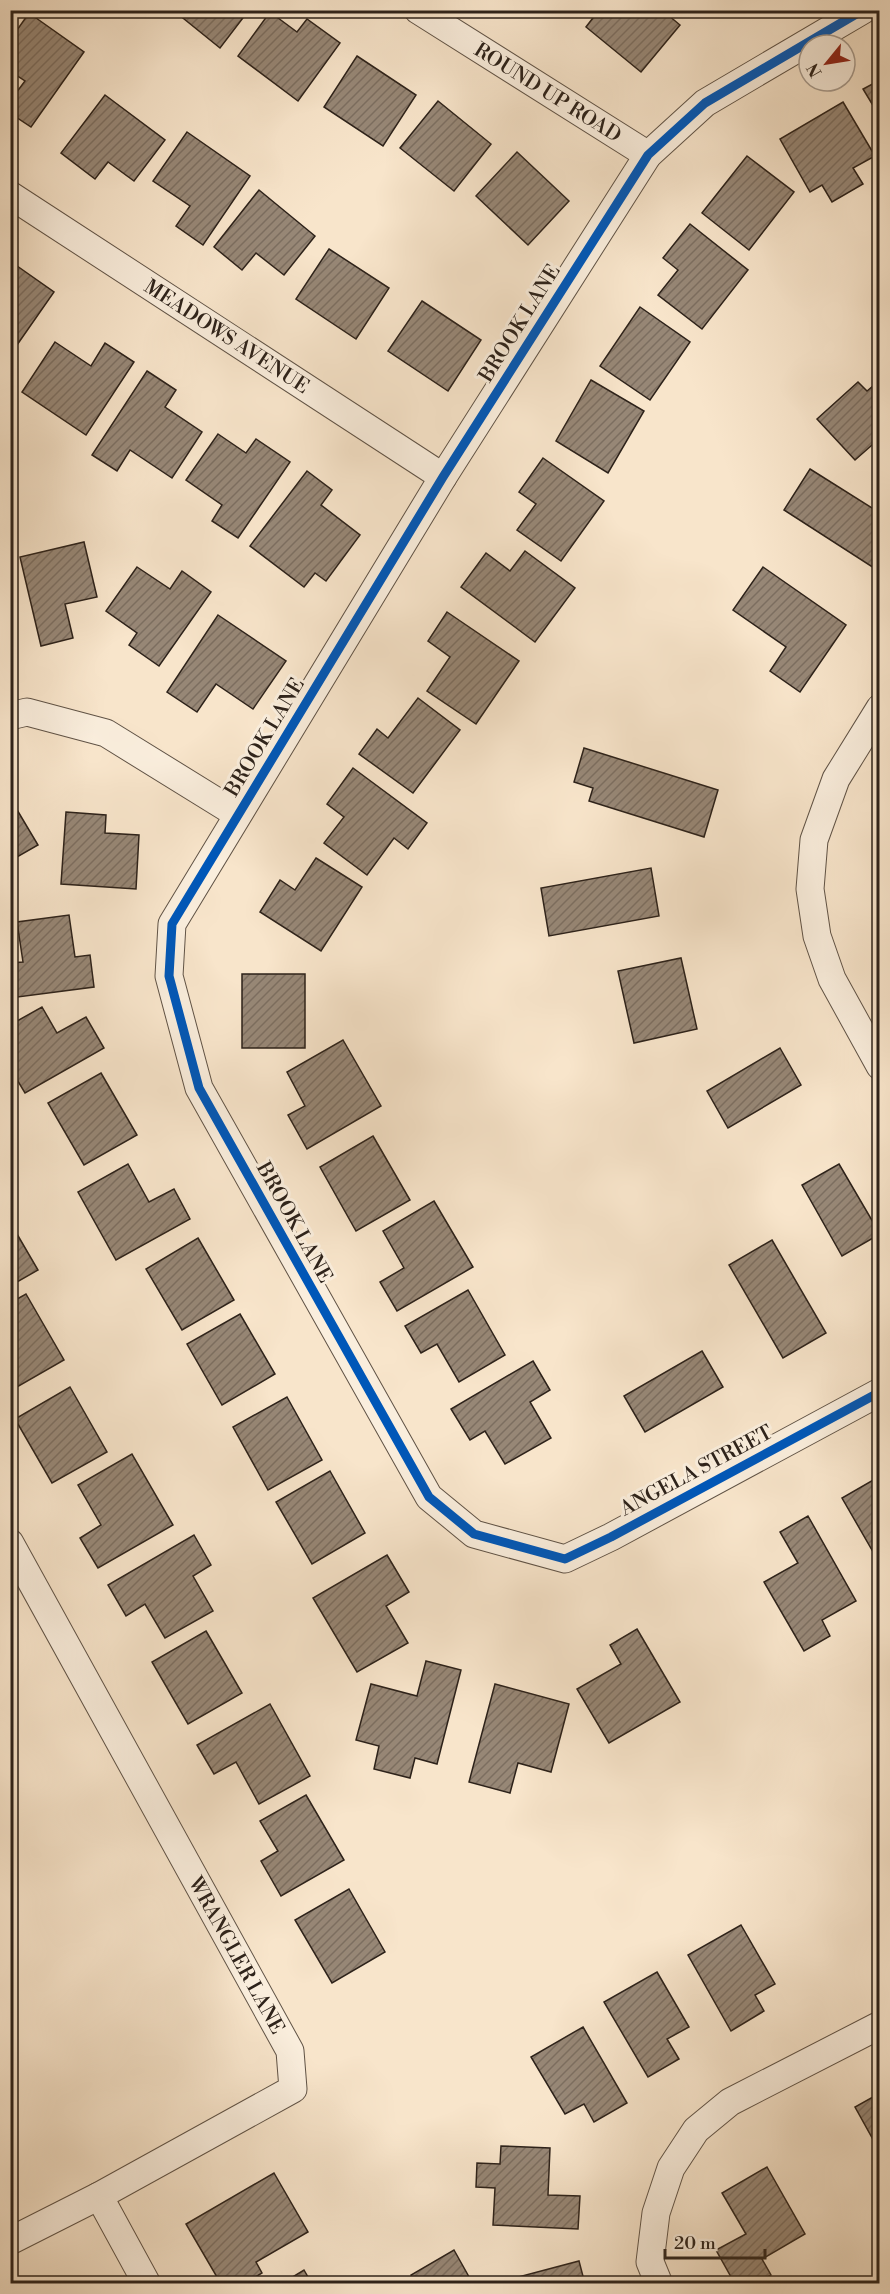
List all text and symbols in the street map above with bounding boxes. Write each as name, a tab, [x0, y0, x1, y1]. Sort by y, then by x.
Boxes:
north arrow	[797, 33, 857, 93]
street label: ROUND UP ROAD	[469, 38, 625, 149]
text: N	[803, 59, 827, 80]
street label: BROOK LANE	[474, 260, 566, 388]
street label: MEADOWS AVENUE	[139, 275, 313, 400]
street label: BROOK LANE	[220, 674, 311, 803]
street label: BROOK LANE	[250, 1157, 337, 1287]
street label: ANGELA STREET	[615, 1421, 777, 1523]
street label: WRANGLER LANE	[182, 1872, 289, 2039]
scale bar	[665, 2222, 766, 2260]
text: 20 m	[674, 2232, 716, 2255]

